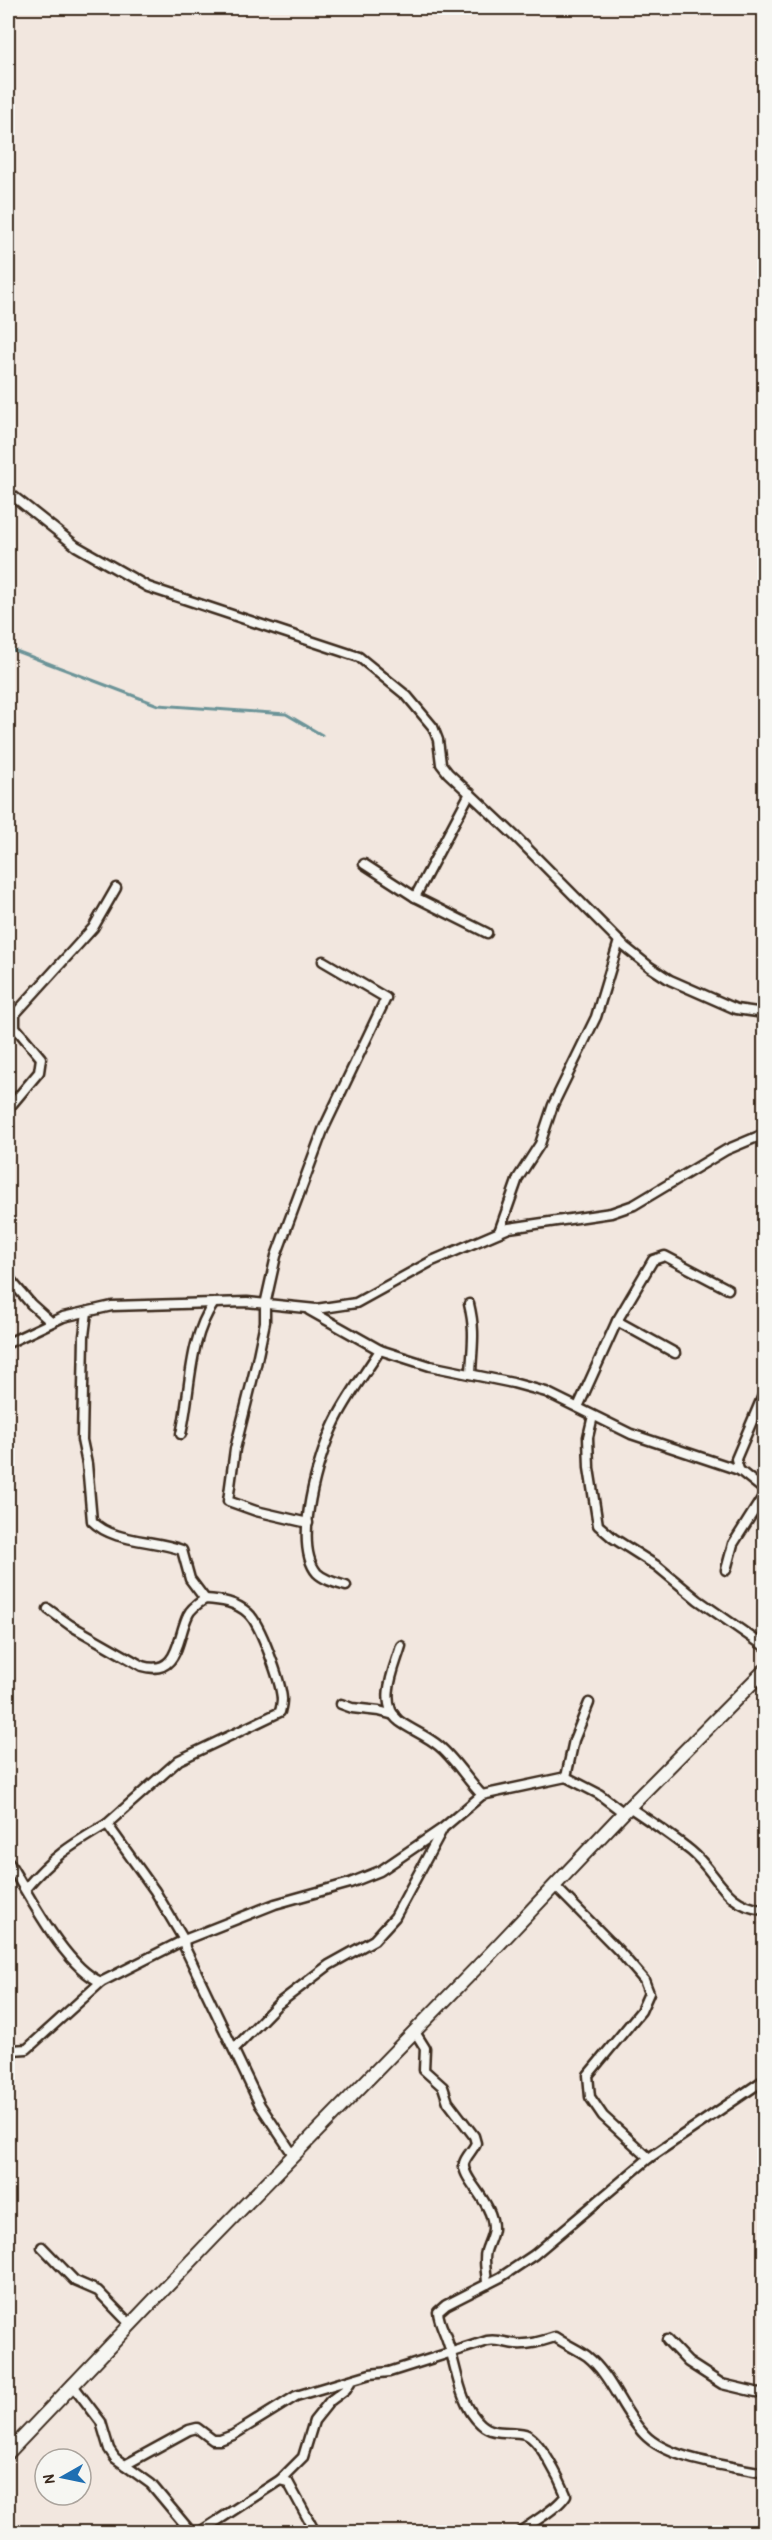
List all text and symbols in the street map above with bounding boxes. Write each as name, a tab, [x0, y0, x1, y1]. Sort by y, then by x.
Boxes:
north arrow	[33, 2447, 93, 2507]
text: N	[37, 2473, 60, 2485]

